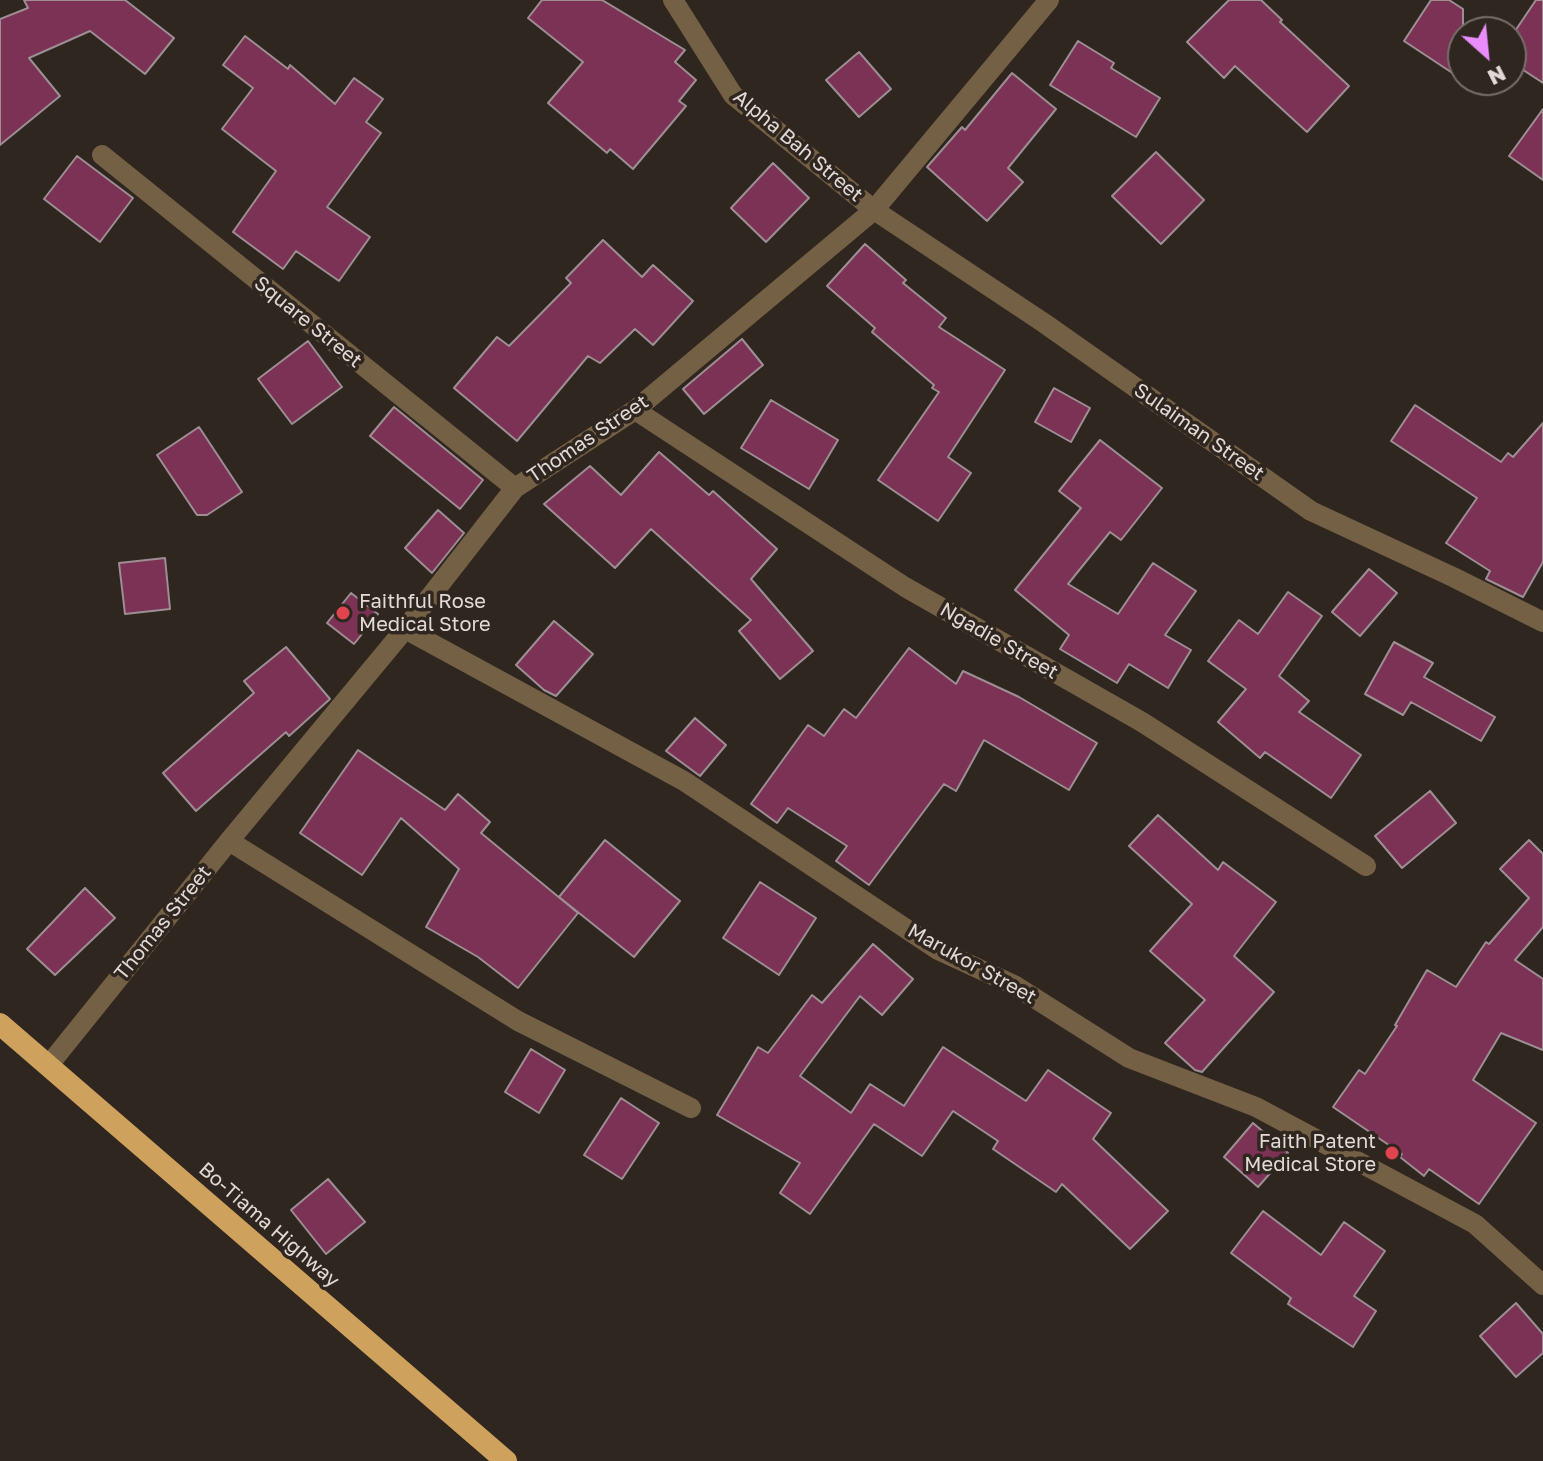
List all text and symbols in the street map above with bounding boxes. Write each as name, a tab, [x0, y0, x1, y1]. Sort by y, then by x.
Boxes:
north arrow	[1447, 16, 1527, 96]
text: N	[1484, 60, 1511, 92]
street label: Alpha Bah Street	[728, 85, 868, 207]
street label: Square Street	[249, 271, 367, 373]
street label: Sulaiman Street	[1129, 378, 1269, 486]
street label: Thomas Street	[523, 390, 653, 488]
place label: Faithful Rose Medical Store	[359, 590, 491, 637]
street label: Ngadie Street	[936, 598, 1062, 684]
marker: Faithful Rose Medical Store	[334, 604, 352, 622]
street label: Thomas Street	[109, 861, 217, 985]
street label: Marukor Street	[904, 919, 1040, 1009]
place label: Faith Patent Medical Store	[1244, 1130, 1376, 1177]
marker: Faith Patent Medical Store	[1383, 1144, 1401, 1162]
street label: Bo-Tiama Highway	[194, 1157, 344, 1293]

